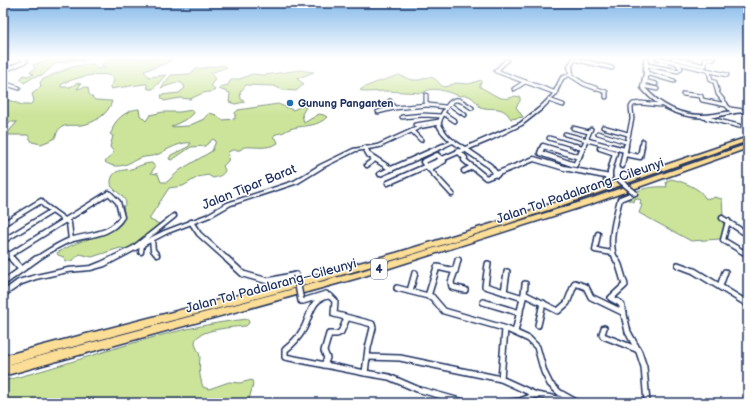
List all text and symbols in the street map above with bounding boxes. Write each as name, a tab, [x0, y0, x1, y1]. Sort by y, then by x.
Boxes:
place label: Gunung Panganten	[298, 97, 393, 110]
marker: Gunung Panganten	[285, 98, 295, 108]
street label: Jalan Tol Padalarang–Cileunyi	[494, 155, 666, 227]
street label: Jalan Tipar Barat	[200, 161, 298, 213]
street label: Jalan Tol Padalarang–Cileunyi	[184, 255, 358, 317]
road number: 4	[371, 259, 387, 279]

